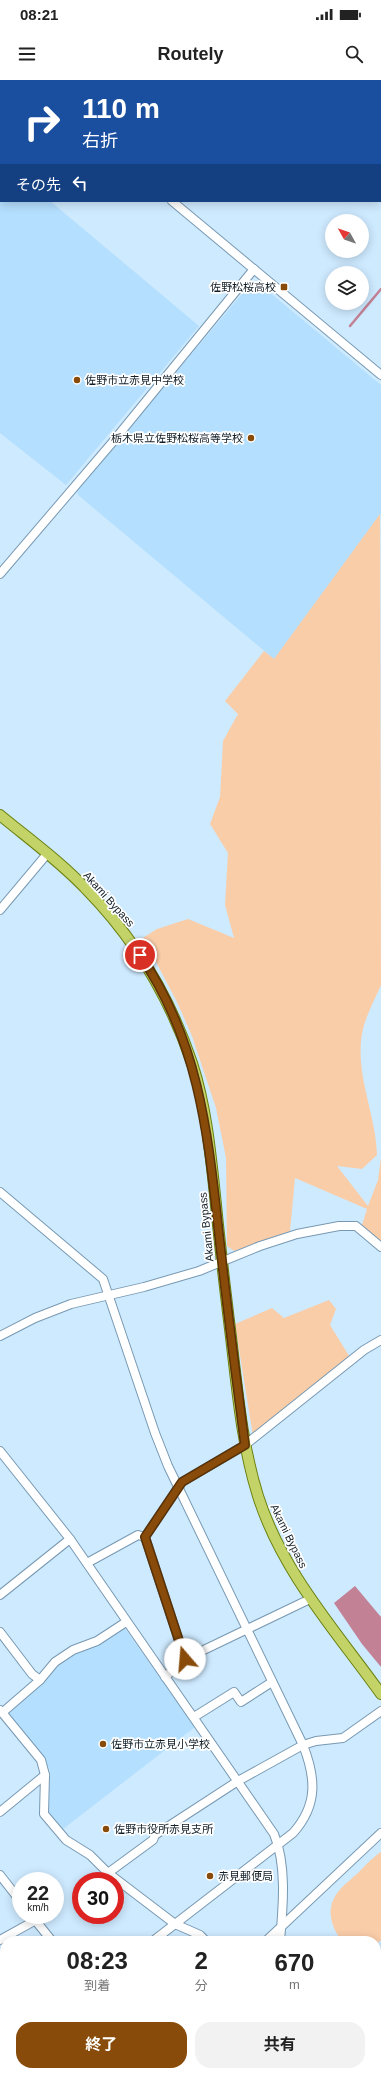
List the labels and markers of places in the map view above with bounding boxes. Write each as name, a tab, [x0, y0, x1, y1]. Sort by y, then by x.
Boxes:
place label: 佐野松桜高校	[210, 281, 276, 293]
marker: 佐野松桜高校	[279, 282, 289, 292]
place label: 佐野市立赤見中学校	[85, 374, 184, 386]
marker: 佐野市立赤見中学校	[72, 375, 82, 385]
place label: 栃木県立佐野松桜高等学校	[111, 432, 243, 444]
marker: 栃木県立佐野松桜高等学校	[246, 433, 256, 443]
pin	[123, 938, 157, 972]
place label: 佐野市立赤見小学校	[111, 1738, 210, 1750]
marker: 佐野市立赤見小学校	[98, 1739, 108, 1749]
place label: 佐野市役所赤見支所	[114, 1823, 214, 1835]
marker: 佐野市役所赤見支所	[101, 1824, 111, 1834]
place label: 赤見郵便局	[218, 1870, 273, 1882]
marker: 赤見郵便局	[205, 1871, 215, 1881]

